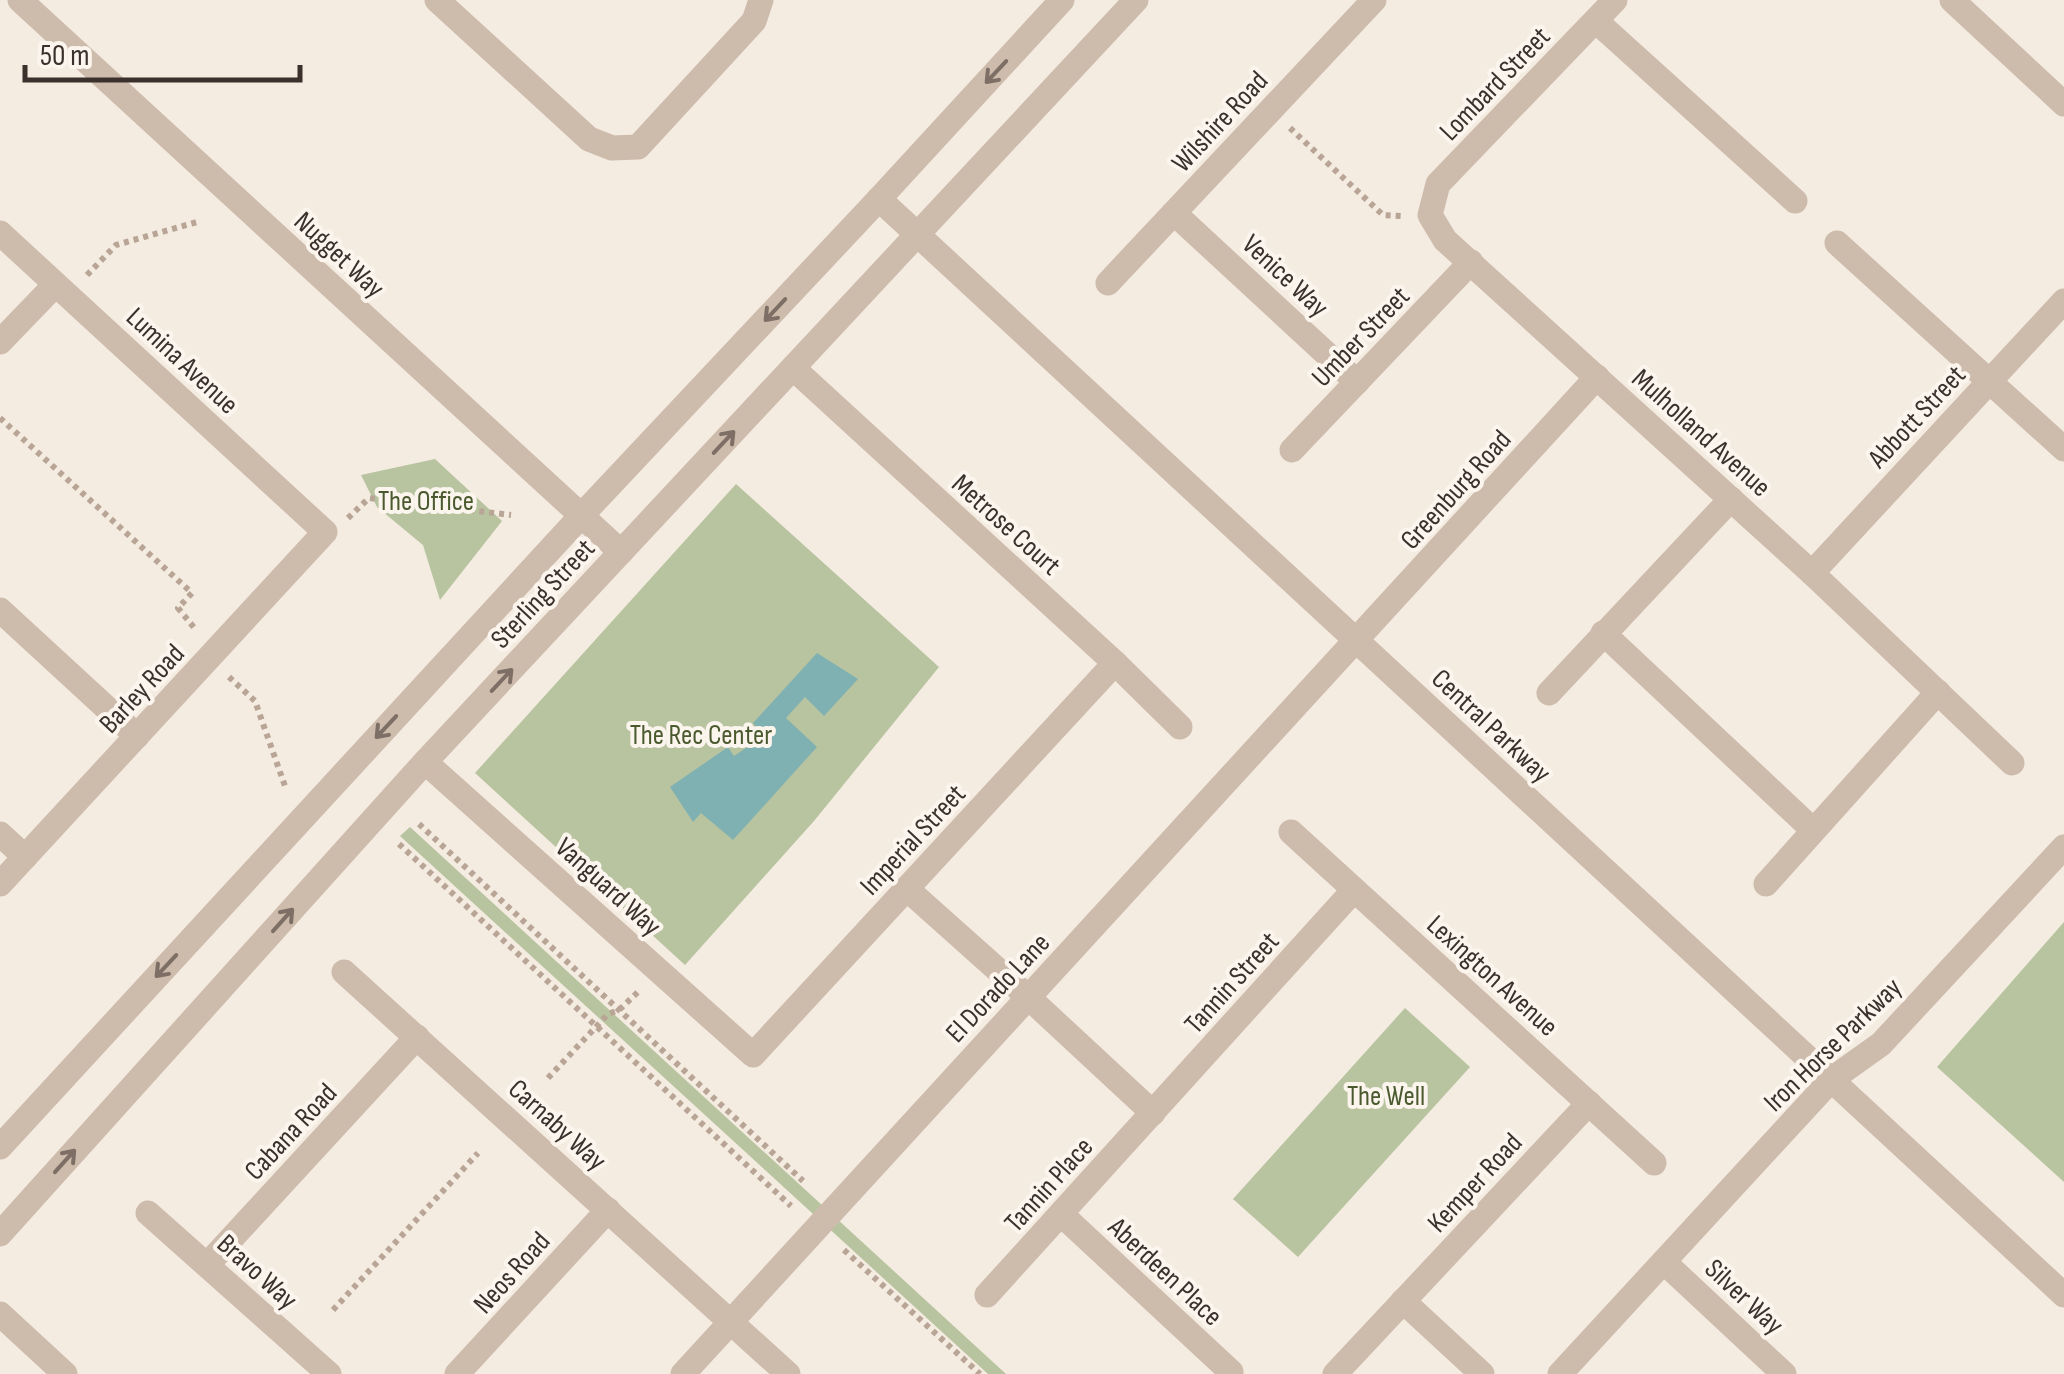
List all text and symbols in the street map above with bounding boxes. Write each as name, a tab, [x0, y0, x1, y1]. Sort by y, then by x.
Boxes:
scale bar	[25, 20, 300, 82]
street label: Lombard Street	[1433, 20, 1557, 148]
text: 50 m	[40, 38, 89, 74]
one-way arrow	[985, 59, 1008, 84]
street label: Wilshire Road	[1165, 65, 1275, 179]
street label: Nugget Way	[287, 205, 391, 305]
street label: Venice Way	[1235, 228, 1335, 324]
street label: Umber Street	[1305, 280, 1417, 394]
one-way arrow	[764, 297, 787, 322]
street label: Lumina Avenue	[119, 301, 245, 421]
street label: Abbott Street	[1861, 359, 1973, 476]
street label: Mulholland Avenue	[1625, 362, 1777, 504]
street label: Greenburg Road	[1394, 424, 1518, 556]
one-way arrow	[712, 430, 735, 455]
street label: Metrose Court	[945, 468, 1067, 583]
park label: The Office	[378, 485, 474, 518]
street label: Sterling Street	[484, 533, 602, 655]
street label: Barley Road	[93, 638, 192, 740]
street label: Central Parkway	[1424, 663, 1558, 790]
one-way arrow	[490, 668, 513, 693]
one-way arrow	[375, 714, 398, 739]
park label: The Rec Center	[630, 719, 772, 752]
street label: Imperial Street	[854, 778, 973, 902]
street label: Vanguard Way	[548, 831, 668, 943]
one-way arrow	[271, 908, 294, 933]
street label: Lexington Avenue	[1420, 909, 1564, 1043]
street label: Tannin Street	[1178, 926, 1286, 1040]
street label: El Dorado Lane	[939, 927, 1057, 1049]
one-way arrow	[155, 953, 178, 978]
street label: Iron Horse Parkway	[1757, 971, 1909, 1119]
street label: Carnaby Way	[501, 1073, 613, 1178]
street label: Cabana Road	[238, 1077, 344, 1187]
park label: The Well	[1347, 1080, 1425, 1113]
street label: Kemper Road	[1421, 1127, 1529, 1239]
street label: Tannin Place	[998, 1131, 1100, 1239]
one-way arrow	[54, 1149, 77, 1174]
street label: Aberdeen Place	[1100, 1210, 1229, 1333]
street label: Neos Road	[467, 1225, 557, 1321]
street label: Bravo Way	[210, 1228, 304, 1317]
street label: Silver Way	[1698, 1252, 1790, 1342]

